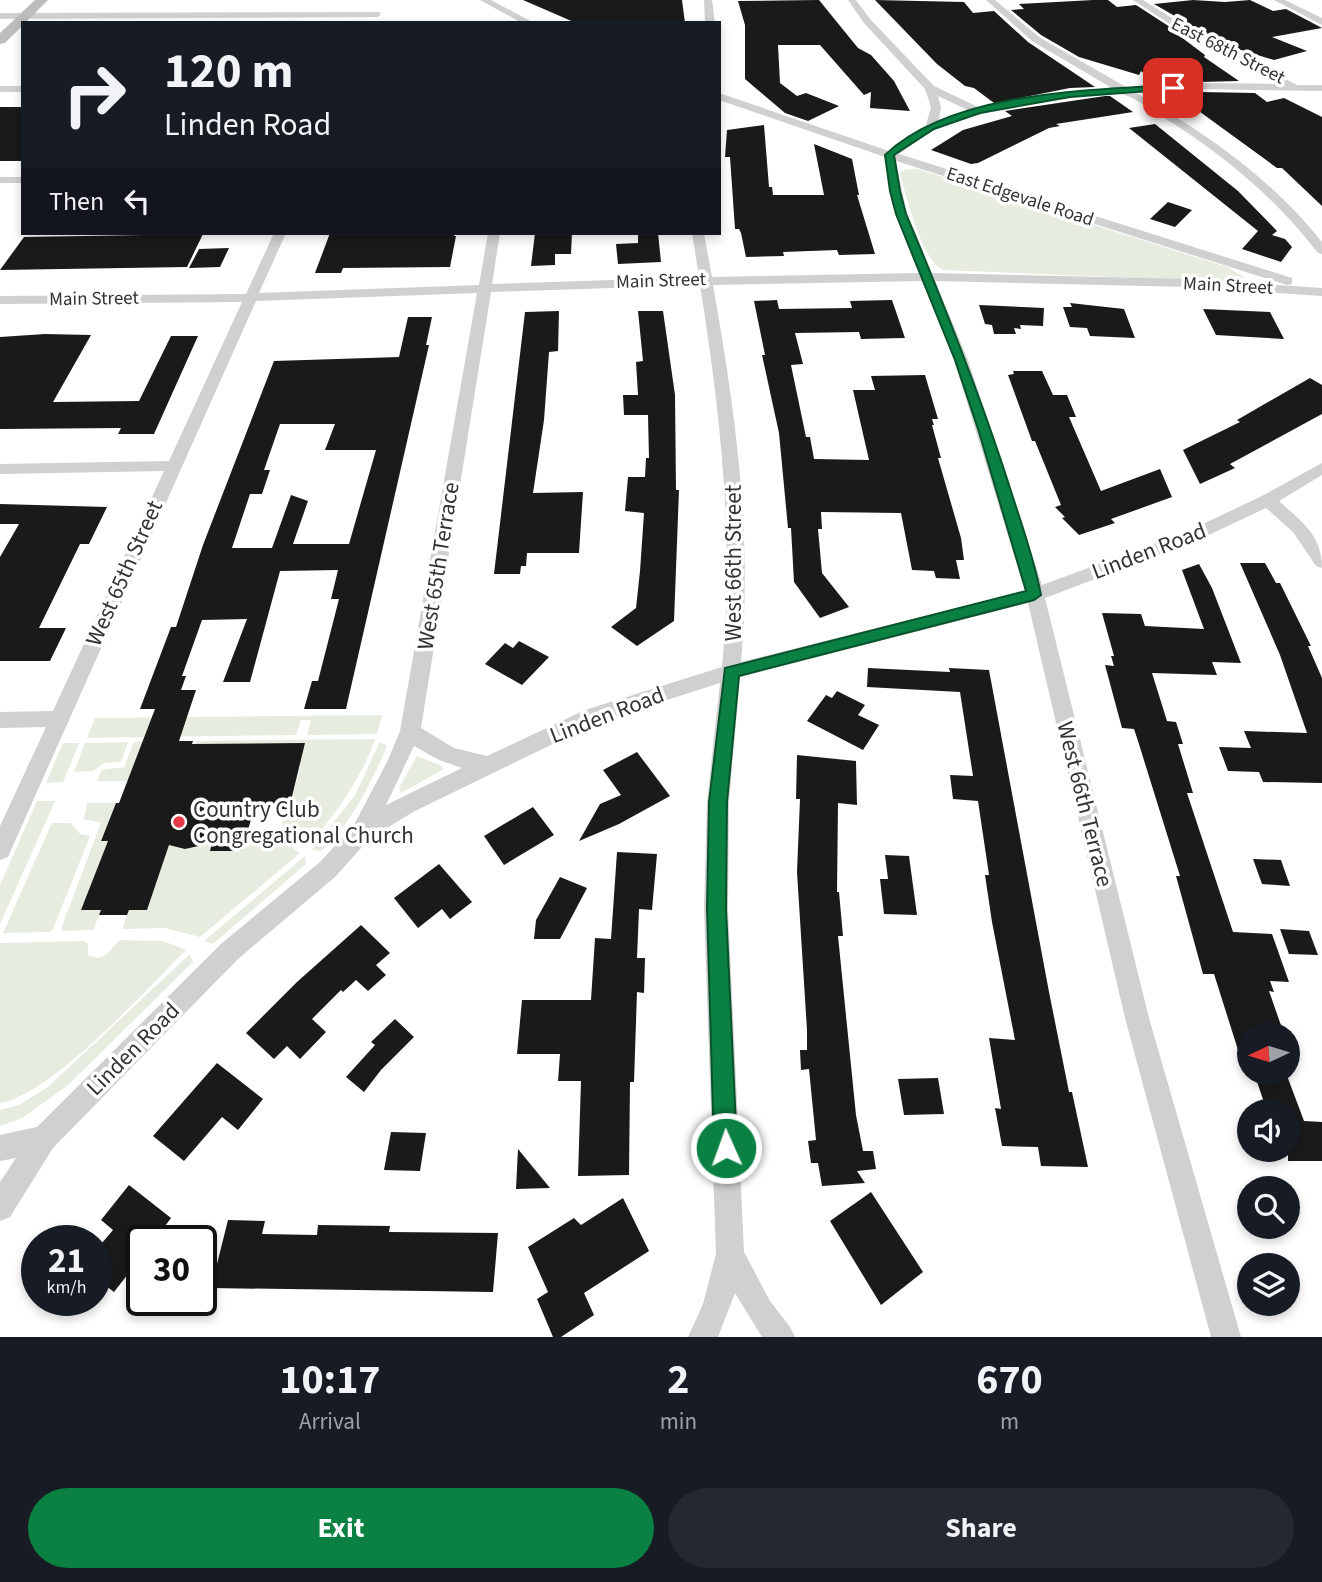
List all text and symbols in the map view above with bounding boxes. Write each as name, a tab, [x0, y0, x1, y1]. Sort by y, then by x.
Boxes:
street label: East 68th Street	[1166, 11, 1290, 92]
text: 120 m	[164, 37, 293, 107]
icon: right	[49, 49, 140, 140]
pin	[1143, 58, 1203, 118]
icon: arrive	[1154, 69, 1192, 107]
text: Linden Road	[164, 102, 331, 148]
street label: East Edgevale Road	[943, 160, 1097, 234]
icon: left	[118, 182, 156, 220]
text: Then	[49, 183, 104, 220]
street label: Main Street	[616, 266, 707, 296]
street label: Main Street	[1182, 270, 1274, 302]
street label: Main Street	[49, 285, 140, 313]
street label: West 65th Terrace	[408, 480, 468, 652]
street label: West 66th Street	[717, 485, 750, 641]
street label: West 65th Street	[77, 495, 171, 651]
street label: Linden Road	[1087, 514, 1211, 588]
street label: Linden Road	[545, 678, 669, 752]
street label: West 66th Terrace	[1048, 718, 1122, 890]
place label: Country Club Congregational Church	[193, 793, 414, 852]
marker: Country Club Congregational Church	[171, 814, 187, 830]
street label: Linden Road	[79, 995, 187, 1103]
north arrow	[1237, 1022, 1300, 1085]
map controls	[1237, 1022, 1300, 1316]
button: sound	[1237, 1099, 1300, 1162]
position arrow	[689, 1111, 763, 1185]
button: search	[1237, 1176, 1300, 1239]
speed limit sign: 30	[126, 1225, 217, 1316]
text: 21	[48, 1236, 85, 1286]
button: layers	[1237, 1253, 1300, 1316]
text: km/h	[47, 1275, 86, 1300]
text: 10:17	[279, 1350, 381, 1410]
text: 2	[667, 1350, 689, 1410]
text: 670	[976, 1350, 1043, 1410]
text: Arrival	[299, 1405, 361, 1438]
text: min	[660, 1405, 697, 1438]
text: m	[1000, 1405, 1019, 1438]
button: Exit	[28, 1488, 654, 1568]
button: Share	[668, 1488, 1294, 1568]

